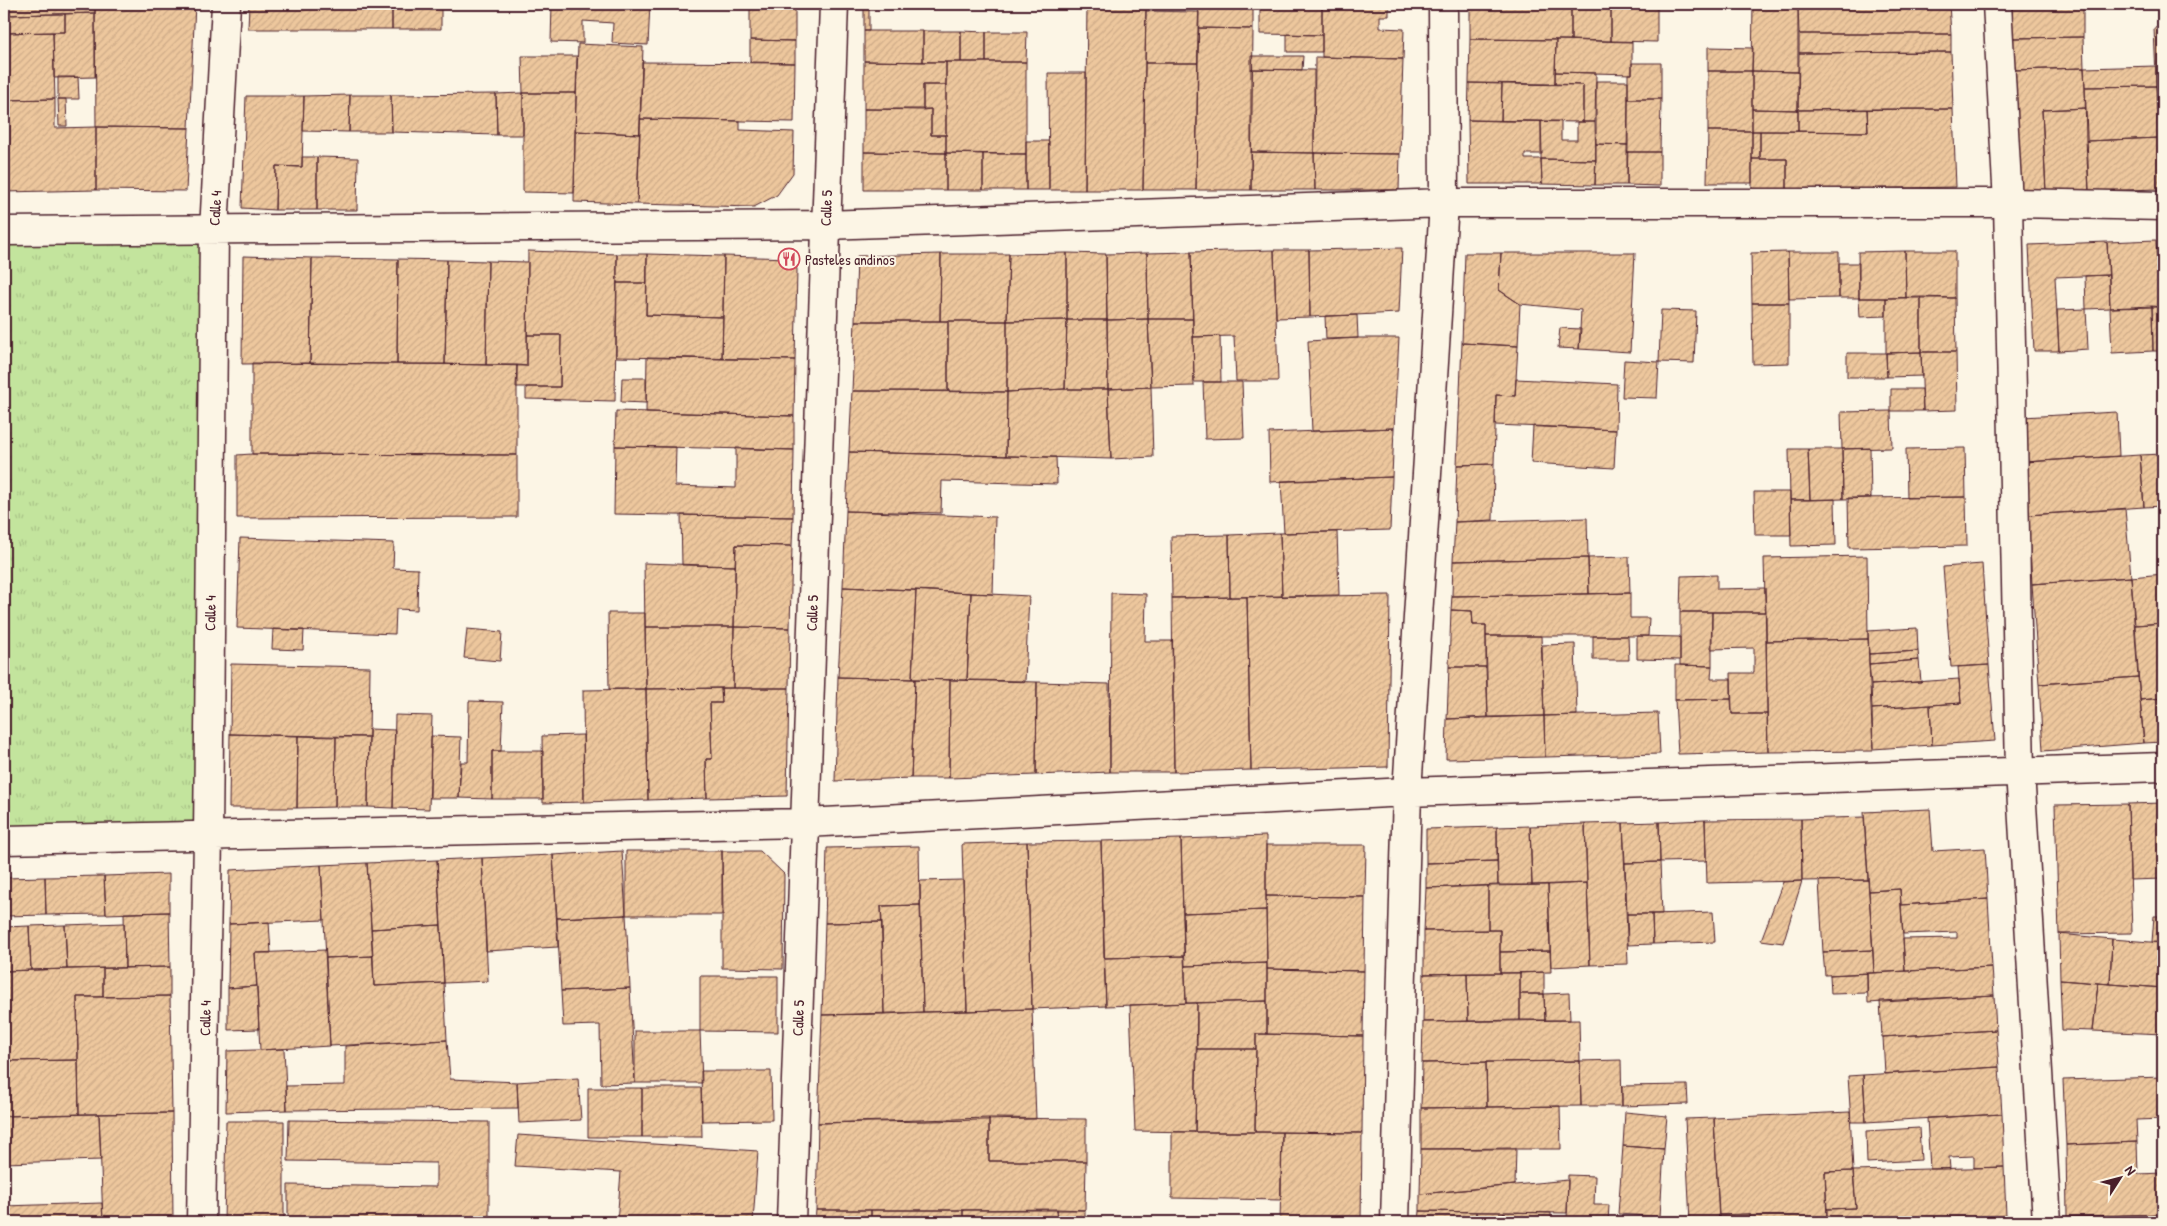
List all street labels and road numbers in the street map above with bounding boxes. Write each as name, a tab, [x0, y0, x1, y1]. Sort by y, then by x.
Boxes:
street label: Calle 4	[204, 189, 226, 226]
street label: Calle 5	[815, 189, 837, 227]
street label: Calle 5	[801, 594, 823, 632]
street label: Calle 4	[199, 595, 221, 631]
street label: Calle 5	[787, 999, 809, 1037]
street label: Calle 4	[194, 1000, 216, 1036]

